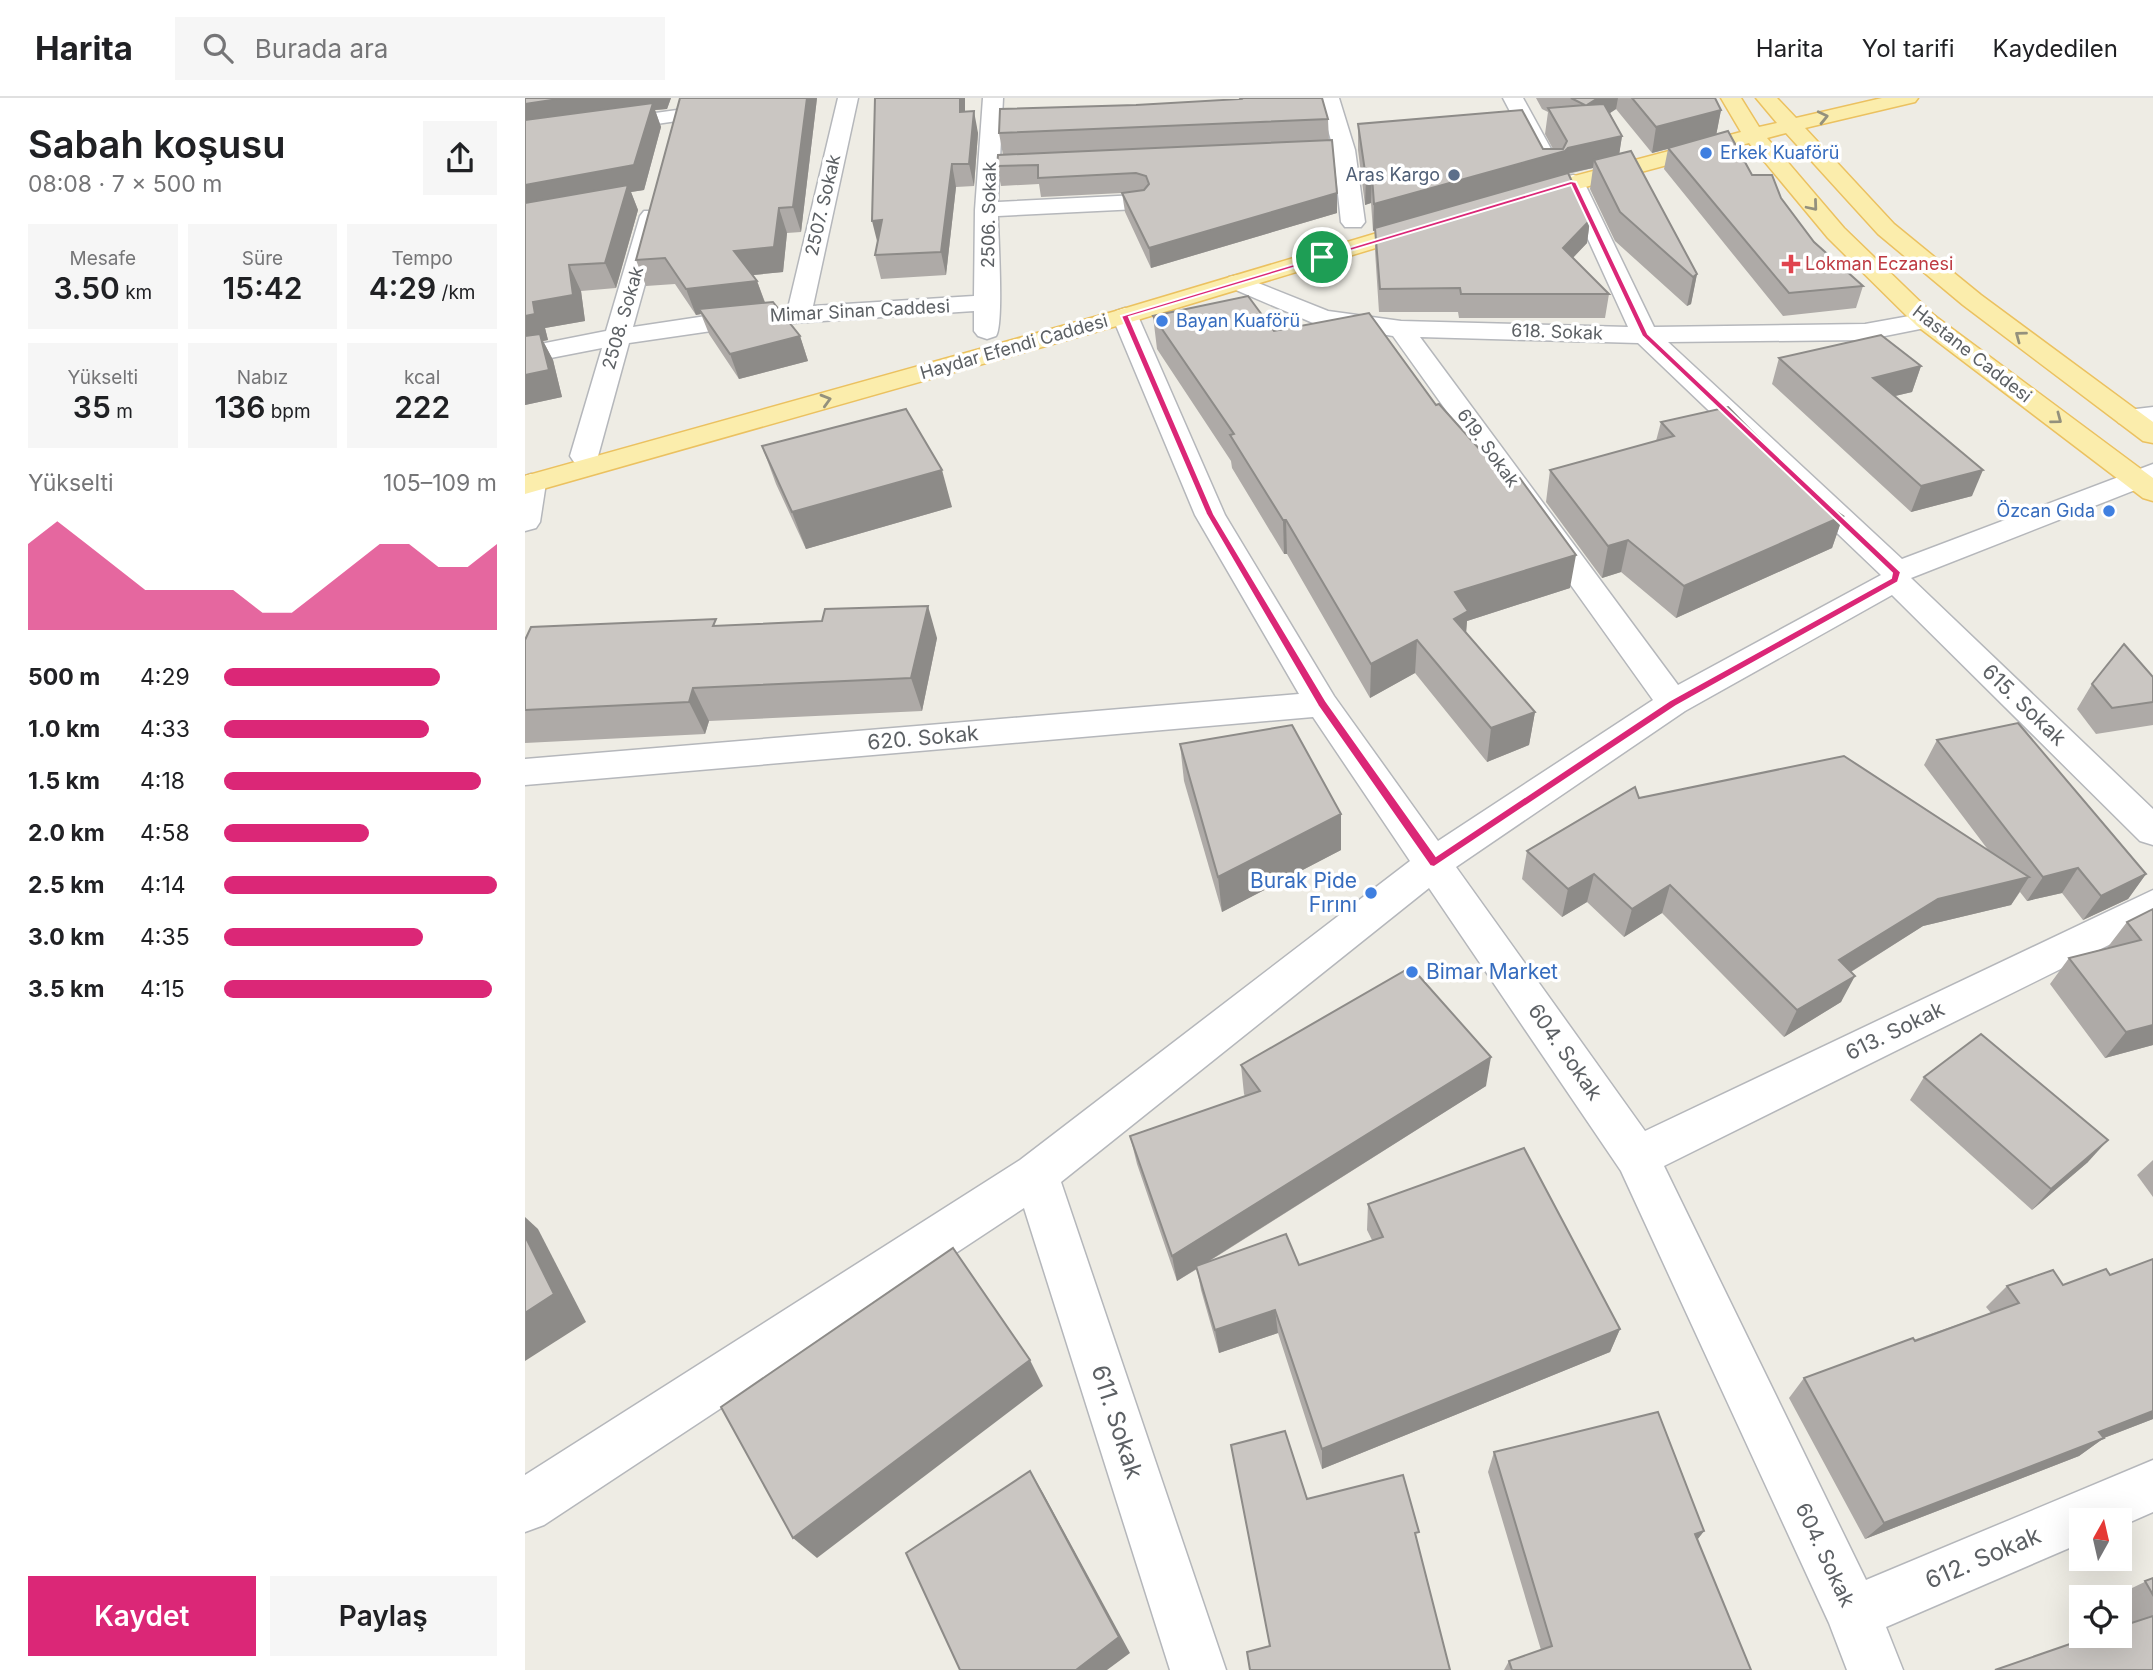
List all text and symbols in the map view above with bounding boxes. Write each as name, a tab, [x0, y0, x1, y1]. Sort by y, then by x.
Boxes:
search box	[175, 17, 665, 80]
text: Harita	[35, 28, 133, 68]
icon: search	[199, 29, 237, 67]
text: Burada ara	[255, 33, 388, 64]
text: Harita	[1756, 34, 1824, 63]
text: Yol tarifi	[1862, 34, 1955, 63]
text: Kaydedilen	[1993, 34, 2118, 63]
one-way arrow	[1817, 111, 1829, 126]
text: Sabah koşusu	[28, 121, 285, 167]
button: share	[423, 121, 497, 195]
place label: Erkek Kuaförü	[1720, 142, 1839, 163]
marker: Erkek Kuaförü	[1698, 145, 1714, 161]
street label: 2507. Sokak	[801, 152, 844, 258]
street label: 2506. Sokak	[977, 162, 1000, 268]
place label: Aras Kargo	[1346, 164, 1440, 185]
marker: Aras Kargo	[1446, 167, 1462, 183]
text: 08:08 · 7 × 500 m	[28, 170, 222, 198]
one-way arrow	[1805, 198, 1817, 211]
pin	[1292, 227, 1352, 287]
icon: arrive	[1303, 238, 1341, 276]
text: Mesafe	[70, 247, 136, 270]
text: Süre	[242, 247, 283, 270]
text: Tempo	[391, 247, 453, 270]
place label: Lokman Eczanesi	[1805, 253, 1953, 274]
marker: Lokman Eczanesi	[1783, 256, 1799, 272]
street label: 2508. Sokak	[598, 264, 647, 372]
text: 3.50	[53, 270, 120, 306]
text: 15:42	[223, 270, 302, 306]
text: 4:29	[369, 270, 436, 306]
text: km	[120, 281, 152, 304]
text: /km	[436, 281, 476, 304]
street label: Mimar Sinan Caddesi	[769, 295, 951, 326]
street label: Hastane Caddesi	[1909, 301, 2036, 406]
street label: Haydar Efendi Caddesi	[918, 310, 1110, 383]
place label: Bayan Kuaförü	[1176, 310, 1300, 331]
marker: Bayan Kuaförü	[1154, 313, 1170, 329]
street label: 618. Sokak	[1511, 319, 1603, 344]
one-way arrow	[2015, 331, 2027, 344]
text: Yükselti	[68, 366, 138, 389]
text: Nabız	[237, 366, 288, 389]
text: kcal	[404, 366, 440, 389]
text: 35	[73, 389, 111, 425]
text: 136	[214, 389, 265, 425]
text: 222	[394, 389, 450, 425]
one-way arrow	[820, 394, 832, 408]
text: m	[111, 400, 133, 423]
text: bpm	[265, 400, 311, 423]
street label: 619. Sokak	[1453, 404, 1524, 491]
one-way arrow	[2049, 411, 2062, 424]
text: Yükselti	[28, 469, 113, 497]
text: 105–109 m	[383, 469, 497, 497]
place label: Özcan Gıda	[1996, 499, 2095, 521]
marker: Özcan Gıda	[2101, 503, 2117, 519]
street label: 615. Sokak	[1977, 659, 2072, 751]
text: 500 m	[28, 663, 100, 691]
text: 4:29	[140, 663, 190, 691]
text: 1.0 km	[28, 715, 100, 743]
text: 4:33	[140, 715, 190, 743]
street label: 620. Sokak	[866, 720, 980, 755]
text: 1.5 km	[28, 767, 100, 795]
text: 4:18	[140, 767, 185, 795]
text: 2.0 km	[28, 819, 105, 847]
text: 4:58	[140, 819, 190, 847]
place label: Burak Pide Fırını	[1250, 868, 1357, 917]
text: 2.5 km	[28, 871, 105, 899]
text: 4:14	[140, 871, 186, 899]
marker: Burak Pide Fırını	[1363, 885, 1379, 901]
text: 3.0 km	[28, 923, 105, 951]
text: 4:35	[140, 923, 190, 951]
place label: Bimar Market	[1426, 959, 1558, 984]
marker: Bimar Market	[1404, 964, 1420, 980]
text: 3.5 km	[28, 975, 104, 1003]
text: 4:15	[140, 975, 185, 1003]
street label: 613. Sokak	[1841, 996, 1949, 1065]
street label: 604. Sokak	[1523, 999, 1608, 1105]
street label: 611. Sokak	[1086, 1361, 1149, 1482]
street label: 604. Sokak	[1790, 1499, 1861, 1611]
north arrow	[2069, 1508, 2131, 1572]
map controls	[2069, 1508, 2132, 1648]
street label: 612. Sokak	[1921, 1520, 2045, 1595]
button: Kaydet	[28, 1576, 256, 1656]
button: Paylaş	[270, 1576, 497, 1656]
button: locate	[2069, 1585, 2132, 1648]

